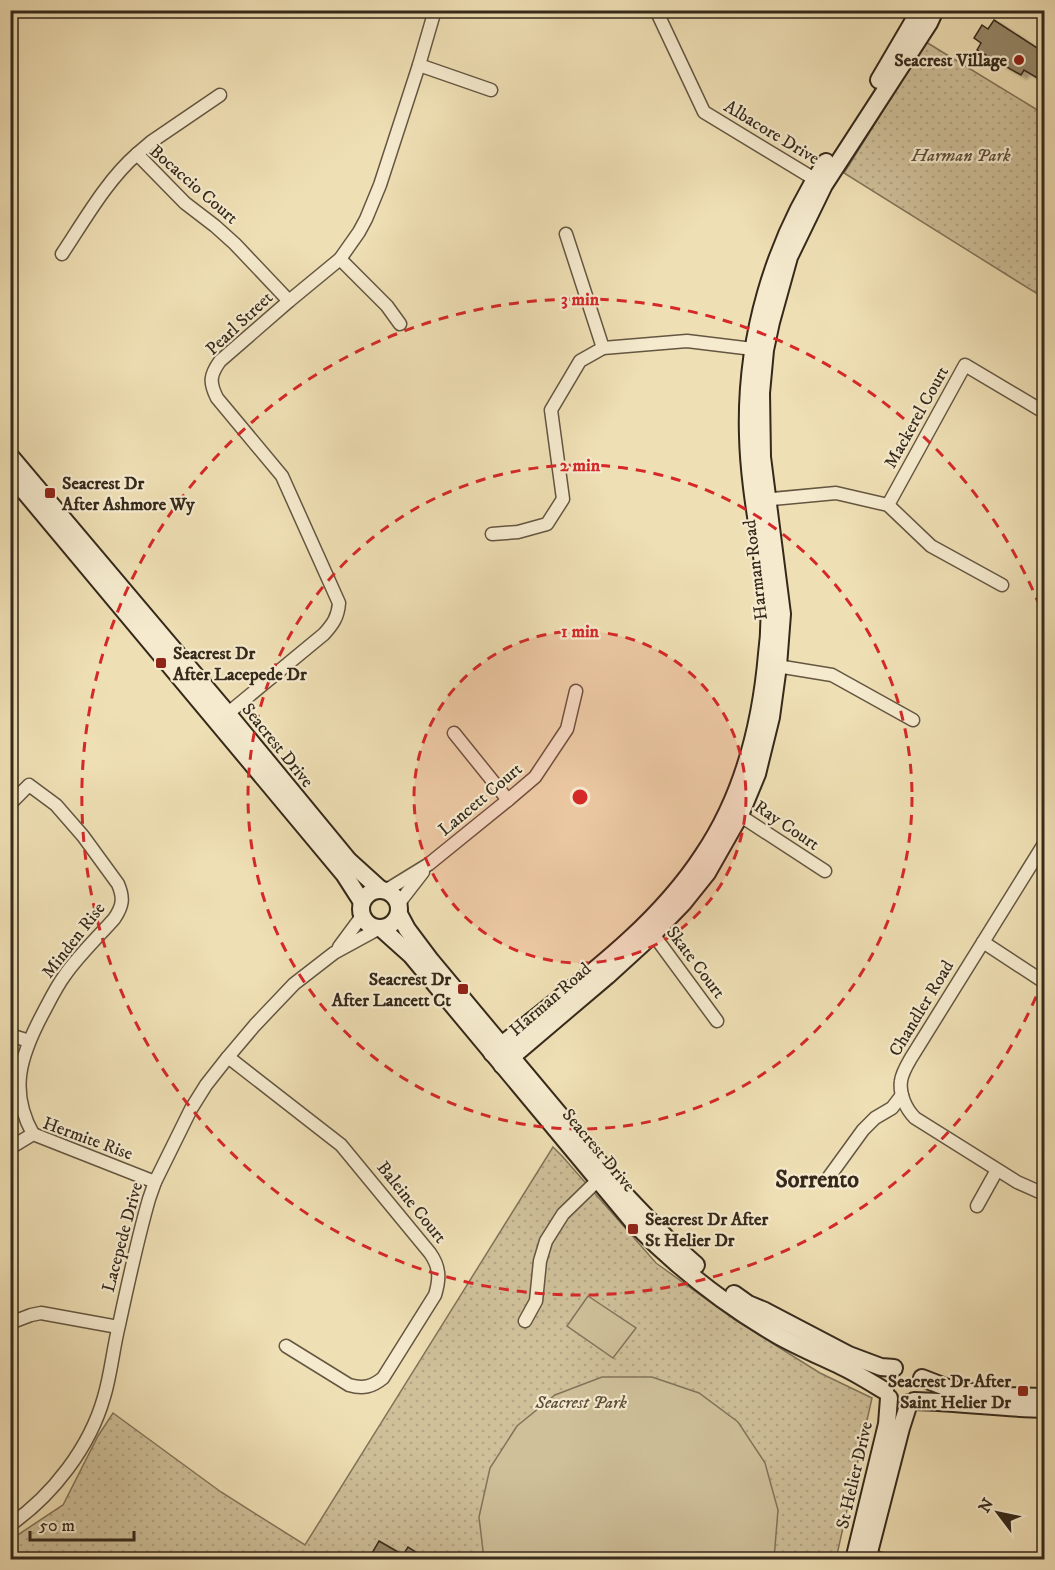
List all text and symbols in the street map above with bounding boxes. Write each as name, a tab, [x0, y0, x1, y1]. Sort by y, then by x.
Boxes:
place label: Seacrest Village	[894, 50, 1008, 72]
marker: Seacrest Village	[1012, 53, 1026, 67]
street label: Albacore Drive	[720, 96, 823, 170]
street label: Bocaccio Court	[145, 140, 242, 229]
park label: Harman Park	[911, 145, 1011, 167]
street label: Pearl Street	[202, 287, 278, 360]
text: 3 min	[561, 289, 600, 311]
street label: Mackerel Court	[880, 362, 954, 472]
text: 2 min	[560, 455, 601, 477]
place label: Seacrest Dr After Ashmore Wy	[61, 473, 195, 516]
marker: Seacrest Dr After Ashmore Wy	[43, 486, 57, 500]
street label: Harman Road	[739, 518, 773, 621]
text: 1 min	[561, 621, 600, 643]
place label: Seacrest Dr After Lacepede Dr	[172, 643, 307, 686]
marker: Seacrest Dr After Lacepede Dr	[154, 656, 168, 670]
street label: Seacrest Drive	[237, 699, 318, 792]
street label: Lancett Court	[434, 758, 527, 841]
centre of rings	[570, 787, 590, 807]
street label: Ray Court	[750, 796, 823, 856]
street label: Minden Rise	[37, 898, 110, 983]
street label: Skate Court	[661, 922, 730, 1003]
street label: Chandler Road	[885, 957, 959, 1060]
street label: Harman Road	[505, 958, 596, 1041]
place label: Seacrest Dr After Lancett Ct	[331, 969, 451, 1012]
marker: Seacrest Dr After Lancett Ct	[456, 982, 470, 996]
street label: Seacrest Drive	[557, 1104, 639, 1197]
street label: Hermite Rise	[40, 1112, 136, 1165]
street label: Baleine Court	[372, 1157, 451, 1248]
district label: Sorrento	[775, 1165, 859, 1195]
street label: Lacepede Drive	[98, 1180, 148, 1295]
place label: Seacrest Dr After St Helier Dr	[645, 1209, 768, 1252]
marker: Seacrest Dr After St Helier Dr	[626, 1222, 640, 1236]
place label: Seacrest Dr After Saint Helier Dr	[888, 1371, 1011, 1414]
marker: Seacrest Dr After Saint Helier Dr	[1016, 1384, 1030, 1398]
park label: Seacrest Park	[534, 1392, 627, 1414]
street label: St Helier Drive	[832, 1419, 878, 1531]
north arrow	[968, 1483, 1028, 1543]
text: N	[974, 1495, 998, 1516]
scale bar	[30, 1504, 134, 1542]
text: 50 m	[39, 1515, 75, 1537]

